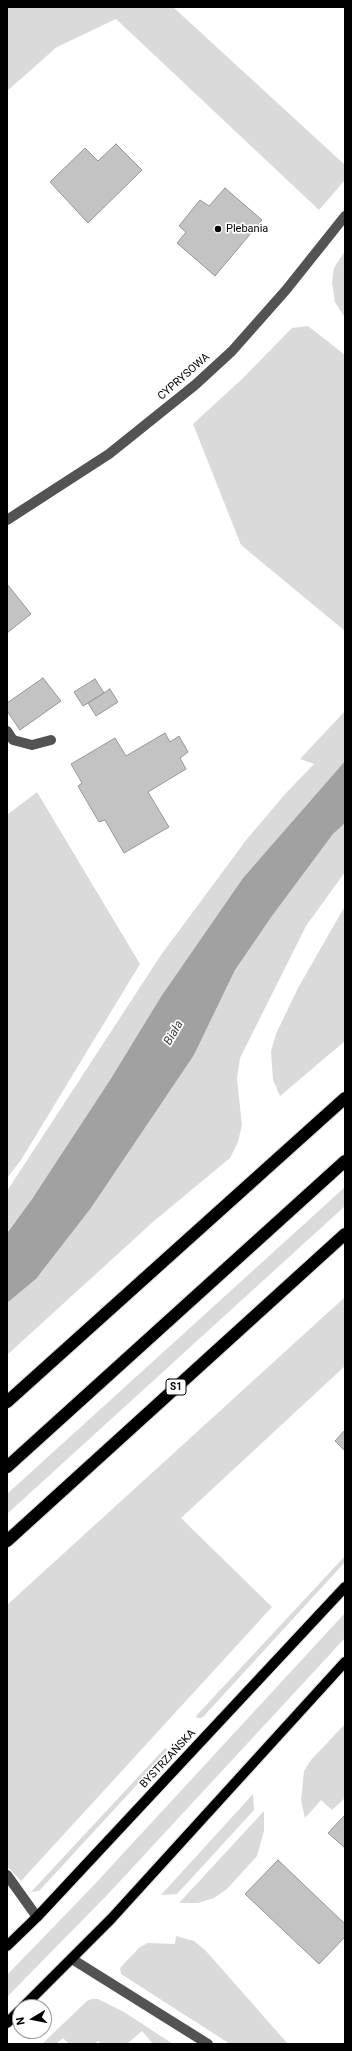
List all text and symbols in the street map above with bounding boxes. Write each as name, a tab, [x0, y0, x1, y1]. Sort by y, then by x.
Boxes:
place label: Plebania	[226, 222, 268, 236]
marker: Plebania	[213, 224, 223, 234]
street label: CYPRYSOWA	[155, 351, 213, 403]
water label: Biała	[161, 1018, 187, 1048]
road number: S1	[166, 1379, 186, 1395]
street label: BYSTRZAŃSKA	[138, 1727, 198, 1791]
north arrow	[12, 1999, 52, 2039]
text: N	[14, 2016, 28, 2026]

